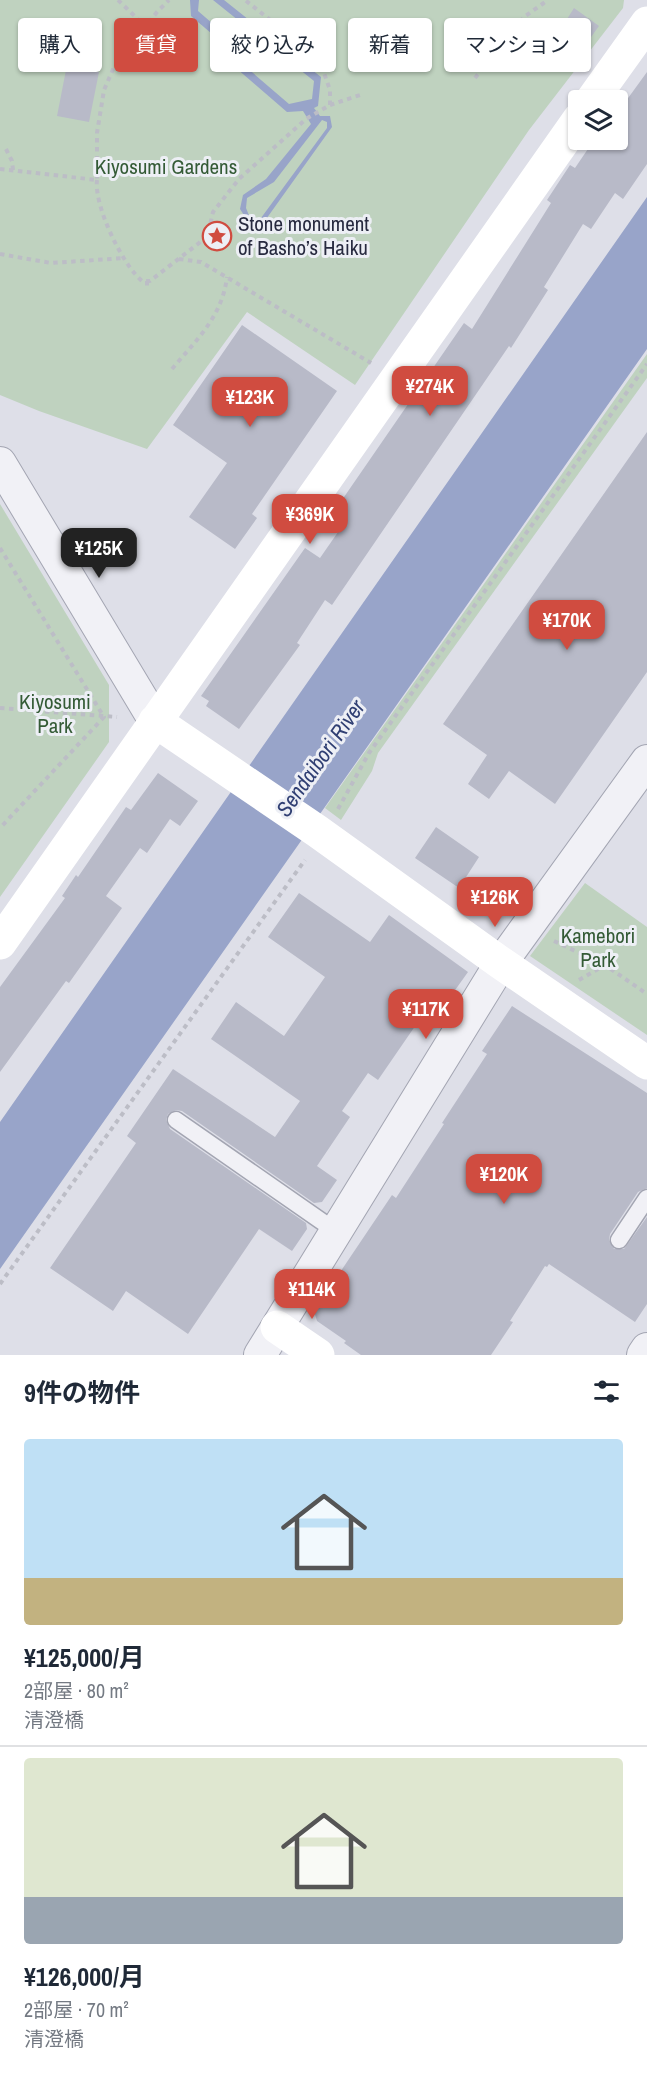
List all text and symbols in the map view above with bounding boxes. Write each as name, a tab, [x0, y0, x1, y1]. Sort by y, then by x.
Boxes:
chip: 購入	[18, 18, 102, 72]
chip: 賃貸	[114, 18, 198, 72]
chip: 絞り込み	[210, 18, 336, 72]
chip: 新着	[348, 18, 432, 72]
chip: マンション	[444, 18, 591, 72]
map controls	[568, 90, 628, 150]
button: layers	[568, 90, 628, 150]
park label: Kiyosumi Gardens	[95, 152, 237, 181]
place label: Stone monument of Basho’s Haiku	[238, 209, 369, 262]
place icon: Stone monument of Basho’s Haiku	[201, 220, 233, 252]
pin: ¥274K	[388, 366, 472, 417]
text: ¥274K	[406, 372, 454, 399]
pin: ¥123K	[208, 377, 292, 428]
text: ¥123K	[226, 383, 274, 410]
pin: ¥369K	[268, 494, 352, 545]
text: ¥369K	[286, 500, 334, 527]
pin: ¥125K	[57, 528, 141, 579]
text: ¥125K	[75, 534, 123, 561]
pin: ¥170K	[525, 600, 609, 651]
text: ¥170K	[543, 606, 591, 633]
park label: Kiyosumi Park	[19, 687, 91, 740]
water label: Sendaibori River	[269, 693, 372, 822]
pin: ¥126K	[453, 877, 537, 928]
text: ¥126K	[471, 883, 519, 910]
park label: Kamebori Park	[561, 921, 635, 974]
pin: ¥117K	[384, 989, 468, 1040]
text: ¥117K	[402, 995, 450, 1022]
pin: ¥120K	[462, 1154, 546, 1205]
text: ¥120K	[480, 1160, 528, 1187]
pin: ¥114K	[270, 1269, 354, 1320]
text: ¥114K	[288, 1275, 336, 1302]
text: 9件の物件	[24, 1375, 140, 1410]
icon: filters	[590, 1375, 623, 1408]
icon: home	[270, 1478, 378, 1586]
text: ¥125,000/月	[24, 1640, 145, 1675]
text: 2部屋 · 80 m²	[24, 1677, 129, 1704]
text: 清澄橋	[24, 1706, 84, 1733]
icon: home	[270, 1797, 378, 1905]
text: ¥126,000/月	[24, 1959, 145, 1994]
text: 2部屋 · 70 m²	[24, 1996, 129, 2023]
text: 清澄橋	[24, 2025, 84, 2052]

